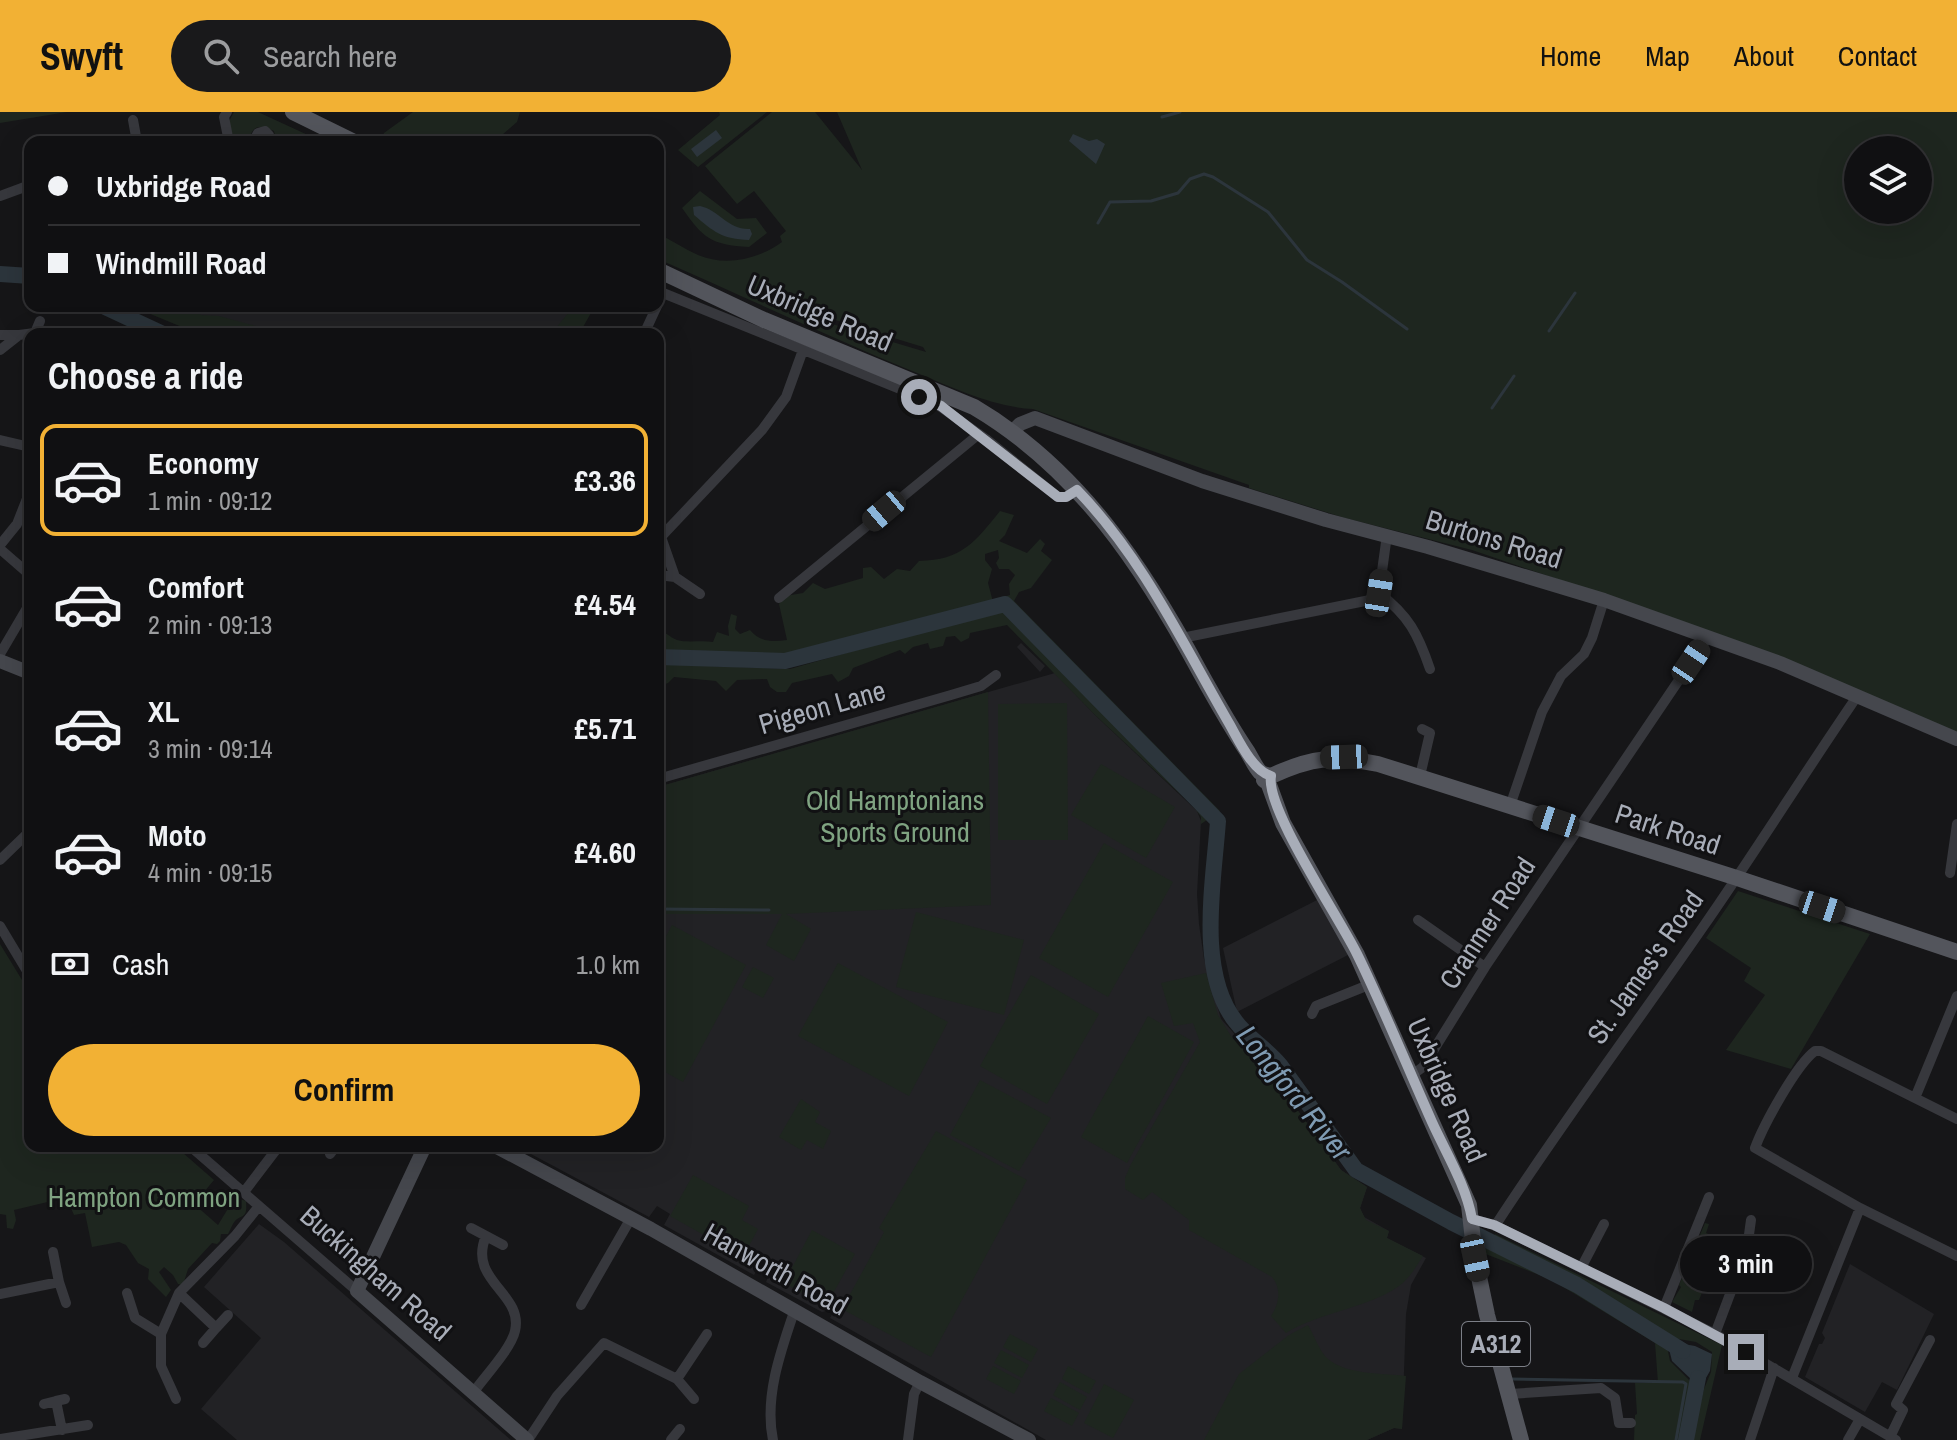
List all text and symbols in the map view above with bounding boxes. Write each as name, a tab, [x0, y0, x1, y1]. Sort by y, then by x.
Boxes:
search box	[171, 20, 731, 92]
text: Swyft	[40, 31, 123, 82]
icon: search	[199, 34, 243, 78]
text: Search here	[263, 36, 397, 76]
text: Home	[1540, 37, 1601, 75]
text: Map	[1645, 37, 1690, 75]
text: About	[1734, 37, 1794, 75]
text: Contact	[1838, 37, 1917, 75]
map controls	[1844, 136, 1932, 224]
button: layers	[1844, 136, 1932, 224]
text: Uxbridge Road	[96, 166, 271, 206]
text: Windmill Road	[96, 243, 267, 283]
street label: Uxbridge Road	[742, 265, 898, 361]
text: Choose a ride	[48, 352, 243, 400]
route start	[901, 379, 937, 415]
text: Economy	[148, 443, 259, 483]
icon: car	[52, 444, 124, 516]
text: £3.36	[574, 460, 636, 500]
text: 1 min · 09:12	[148, 483, 272, 518]
car	[858, 486, 910, 536]
street label: Burtons Road	[1421, 500, 1567, 578]
text: Comfort	[148, 567, 244, 607]
car	[1363, 567, 1395, 619]
icon: car	[52, 568, 124, 640]
text: £4.54	[574, 584, 636, 624]
text: 2 min · 09:13	[148, 607, 272, 642]
car	[1668, 635, 1714, 689]
street label: Pigeon Lane	[754, 671, 890, 743]
text: XL	[148, 691, 179, 731]
icon: car	[52, 692, 124, 764]
text: £5.71	[574, 708, 636, 748]
text: 3 min · 09:14	[148, 731, 272, 766]
car	[1320, 744, 1368, 770]
park label: Old Hamptonians Sports Ground	[806, 781, 984, 851]
street label: Park Road	[1611, 794, 1725, 864]
car	[1529, 802, 1583, 840]
text: Moto	[148, 815, 207, 855]
icon: car	[52, 816, 124, 888]
text: £4.60	[574, 832, 636, 872]
street label: Cranmer Road	[1430, 850, 1544, 996]
text: 4 min · 09:15	[148, 855, 272, 890]
street label: St. James's Road	[1578, 883, 1712, 1051]
car	[1795, 888, 1849, 926]
icon: cash	[48, 942, 92, 986]
text: Cash	[112, 944, 169, 984]
text: 1.0 km	[576, 947, 640, 982]
street label: Uxbridge Road	[1398, 1012, 1496, 1168]
water label: Longford River	[1228, 1017, 1362, 1169]
button: Confirm	[48, 1044, 640, 1136]
park label: Hampton Common	[48, 1178, 240, 1216]
street label: Buckingham Road	[292, 1197, 460, 1349]
street label: Hanworth Road	[697, 1214, 855, 1324]
car	[1458, 1232, 1492, 1284]
callout: 3 min	[1680, 1236, 1812, 1292]
text: 3 min	[1718, 1246, 1774, 1281]
road number: A312	[1462, 1322, 1530, 1366]
route end	[1728, 1334, 1764, 1370]

